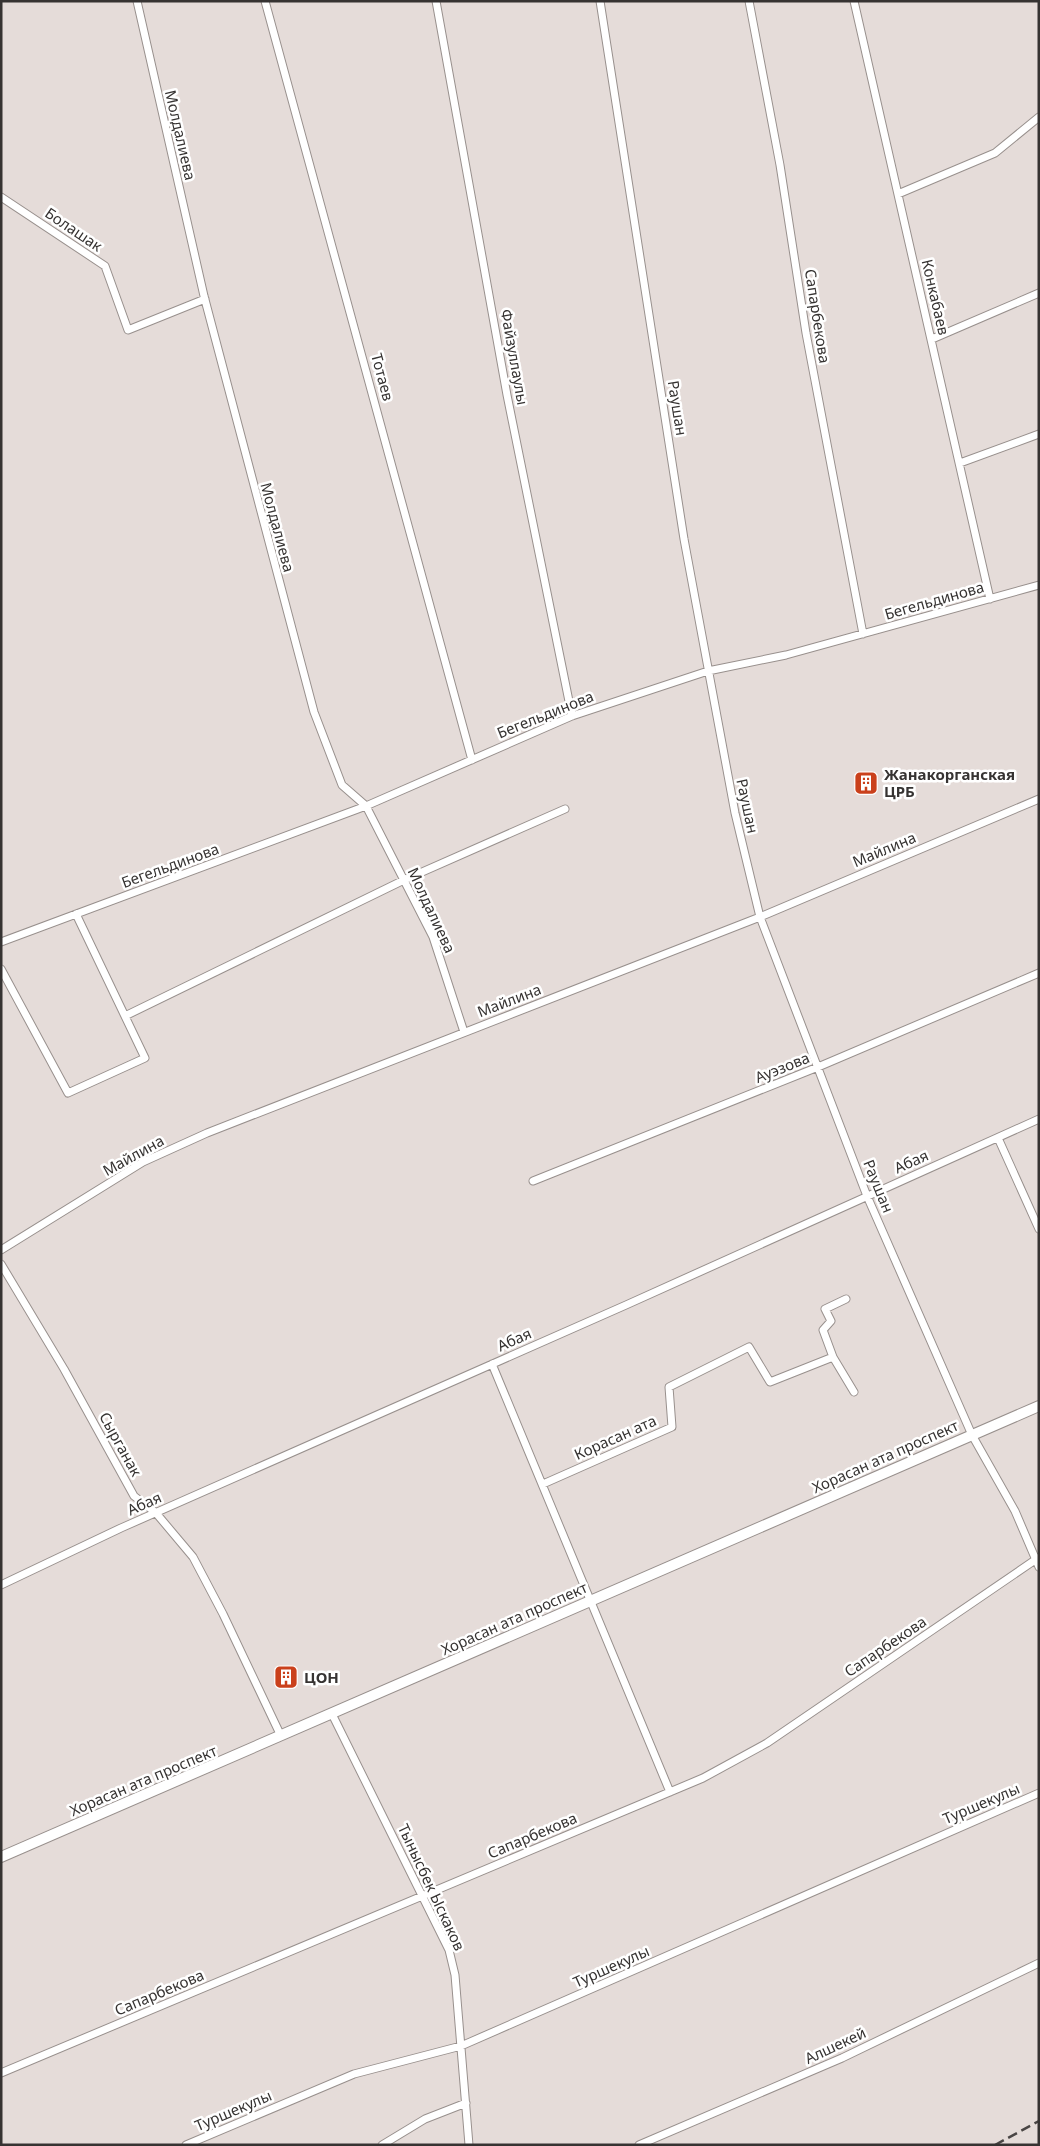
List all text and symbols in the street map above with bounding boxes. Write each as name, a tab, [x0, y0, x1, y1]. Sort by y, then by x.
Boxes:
street label: Молдалиева	[161, 88, 201, 182]
street label: Болашак	[41, 203, 107, 255]
street label: Конкабаев	[918, 257, 954, 337]
street label: Сапарбекова	[801, 267, 835, 365]
street label: Файзуллаулы	[497, 308, 533, 406]
street label: Тотаев	[367, 351, 399, 403]
street label: Раушан	[664, 379, 692, 437]
street label: Молдалиева	[256, 480, 300, 574]
street label: Бегельдинова	[882, 576, 986, 624]
street label: Бегельдинова	[494, 686, 596, 742]
place label: Жанакорганская ЦРБ	[884, 764, 1015, 801]
building icon: Жанакорганская ЦРБ	[853, 770, 879, 796]
street label: Раушан	[732, 777, 764, 835]
street label: Майлина	[849, 827, 919, 871]
street label: Бегельдинова	[118, 838, 222, 892]
street label: Молдалиева	[404, 864, 460, 956]
street label: Майлина	[474, 979, 544, 1021]
street label: Ауэзова	[752, 1047, 812, 1087]
street label: Майлина	[99, 1130, 167, 1180]
street label: Абая	[891, 1145, 931, 1177]
street label: Раушан	[859, 1157, 899, 1215]
street label: Абая	[494, 1323, 534, 1355]
street label: Сырганак	[95, 1408, 147, 1480]
street label: Корасан ата	[571, 1410, 659, 1464]
street label: Хорасан ата проспект	[809, 1415, 961, 1497]
street label: Абая	[124, 1487, 164, 1519]
street label: Хорасан ата проспект	[438, 1577, 590, 1659]
street label: Сапарбекова	[840, 1611, 930, 1681]
building icon: ЦОН	[273, 1664, 299, 1690]
place label: ЦОН	[304, 1667, 339, 1687]
street label: Хорасан ата проспект	[66, 1740, 220, 1820]
street label: Туршекулы	[940, 1778, 1022, 1828]
street label: Сапарбекова	[484, 1807, 580, 1863]
street label: Тынысбек Ыскаков	[394, 1820, 470, 1954]
street label: Туршекулы	[570, 1940, 652, 1992]
street label: Сапарбекова	[111, 1964, 207, 2020]
street label: Алшекей	[801, 2022, 869, 2068]
street label: Туршекулы	[192, 2085, 274, 2135]

